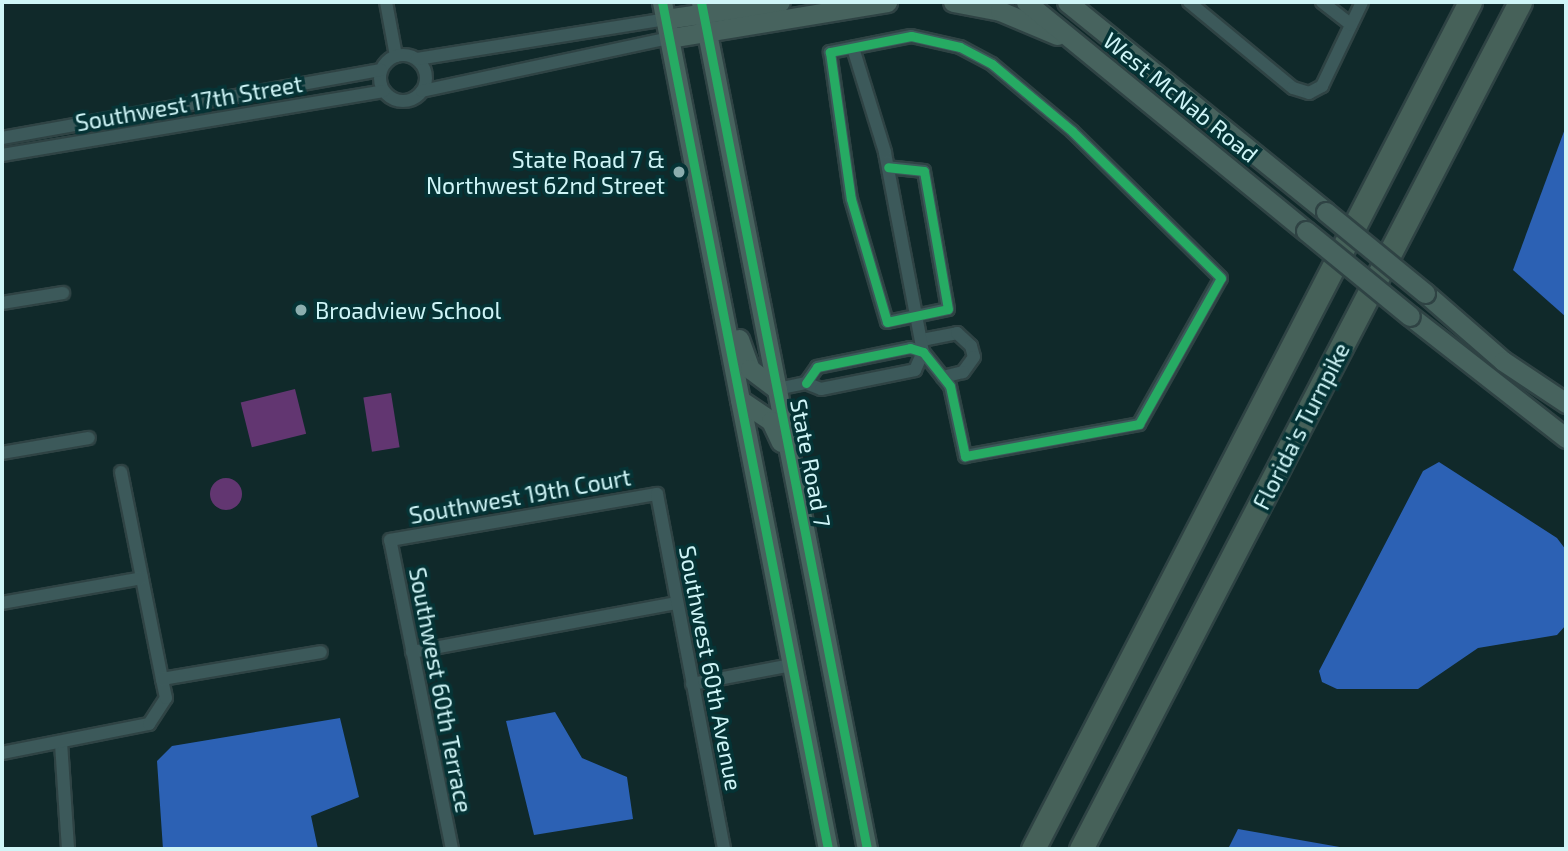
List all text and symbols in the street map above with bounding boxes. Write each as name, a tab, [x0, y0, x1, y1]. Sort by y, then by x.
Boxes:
street label: West McNab Road	[1098, 26, 1264, 168]
street label: Southwest 17th Street	[73, 69, 305, 137]
place label: State Road 7 & Northwest 62nd Street	[426, 145, 665, 199]
marker: State Road 7 & Northwest 62nd Street	[671, 164, 687, 180]
place label: Broadview School	[315, 296, 502, 324]
marker: Broadview School	[293, 302, 309, 318]
street label: Florida's Turnpike	[1247, 338, 1355, 514]
street label: State Road 7	[785, 396, 837, 530]
street label: Southwest 19th Court	[407, 463, 633, 529]
street label: Southwest 60th Avenue	[674, 543, 748, 793]
street label: Southwest 60th Terrace	[404, 565, 478, 815]

